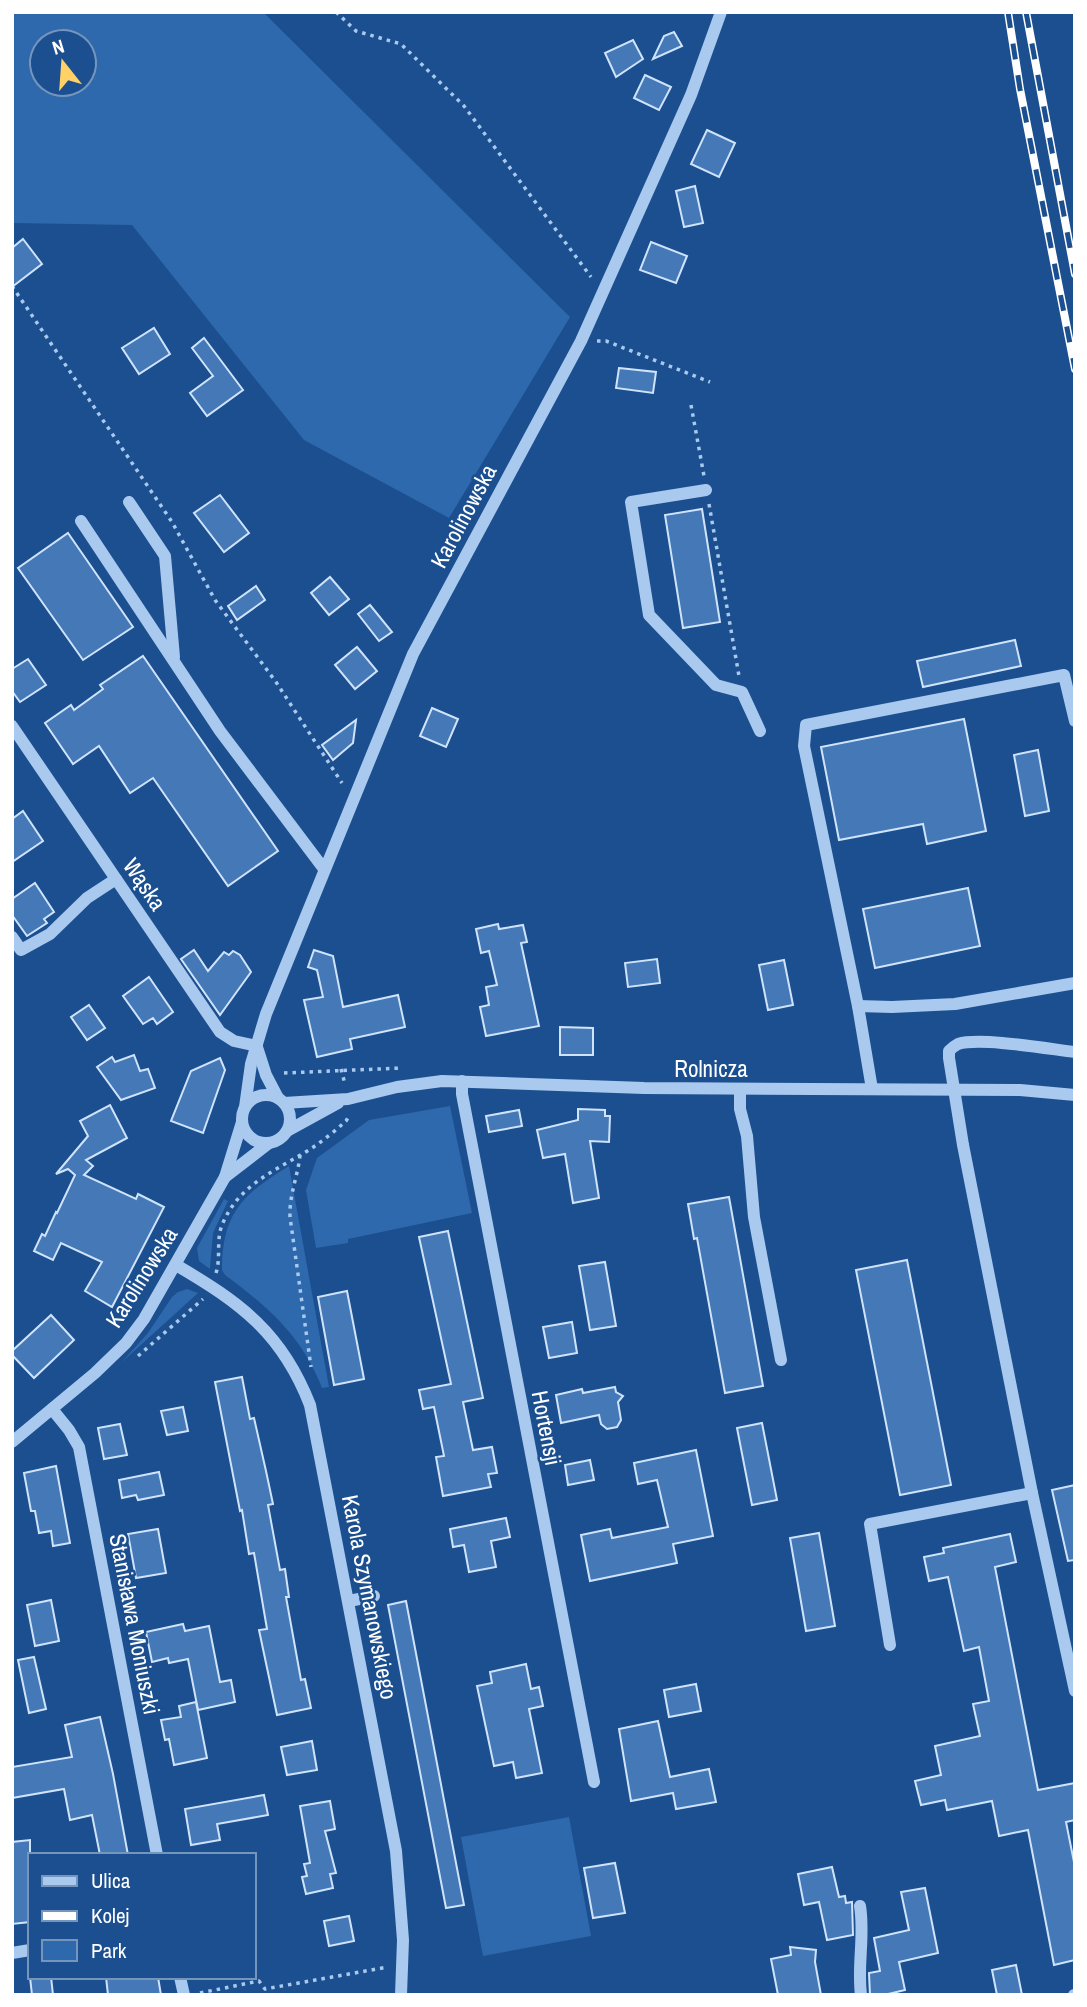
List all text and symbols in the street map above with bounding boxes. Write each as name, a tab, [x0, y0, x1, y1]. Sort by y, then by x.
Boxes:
north arrow	[28, 28, 98, 98]
text: N	[49, 33, 67, 61]
street label: Karolinowska	[423, 458, 503, 573]
street label: Wąska	[116, 852, 174, 917]
street label: Rolnicza	[674, 1053, 748, 1084]
street label: Karolinowska	[98, 1220, 184, 1333]
street label: Hortensji	[525, 1388, 569, 1468]
street label: Karola Szymanowskiego	[335, 1492, 405, 1702]
street label: Stanisława Moniuszki	[102, 1531, 168, 1717]
legend	[28, 1853, 256, 1979]
text: Ulica	[91, 1866, 131, 1895]
text: Kolej	[91, 1901, 129, 1930]
text: Park	[91, 1936, 127, 1965]

